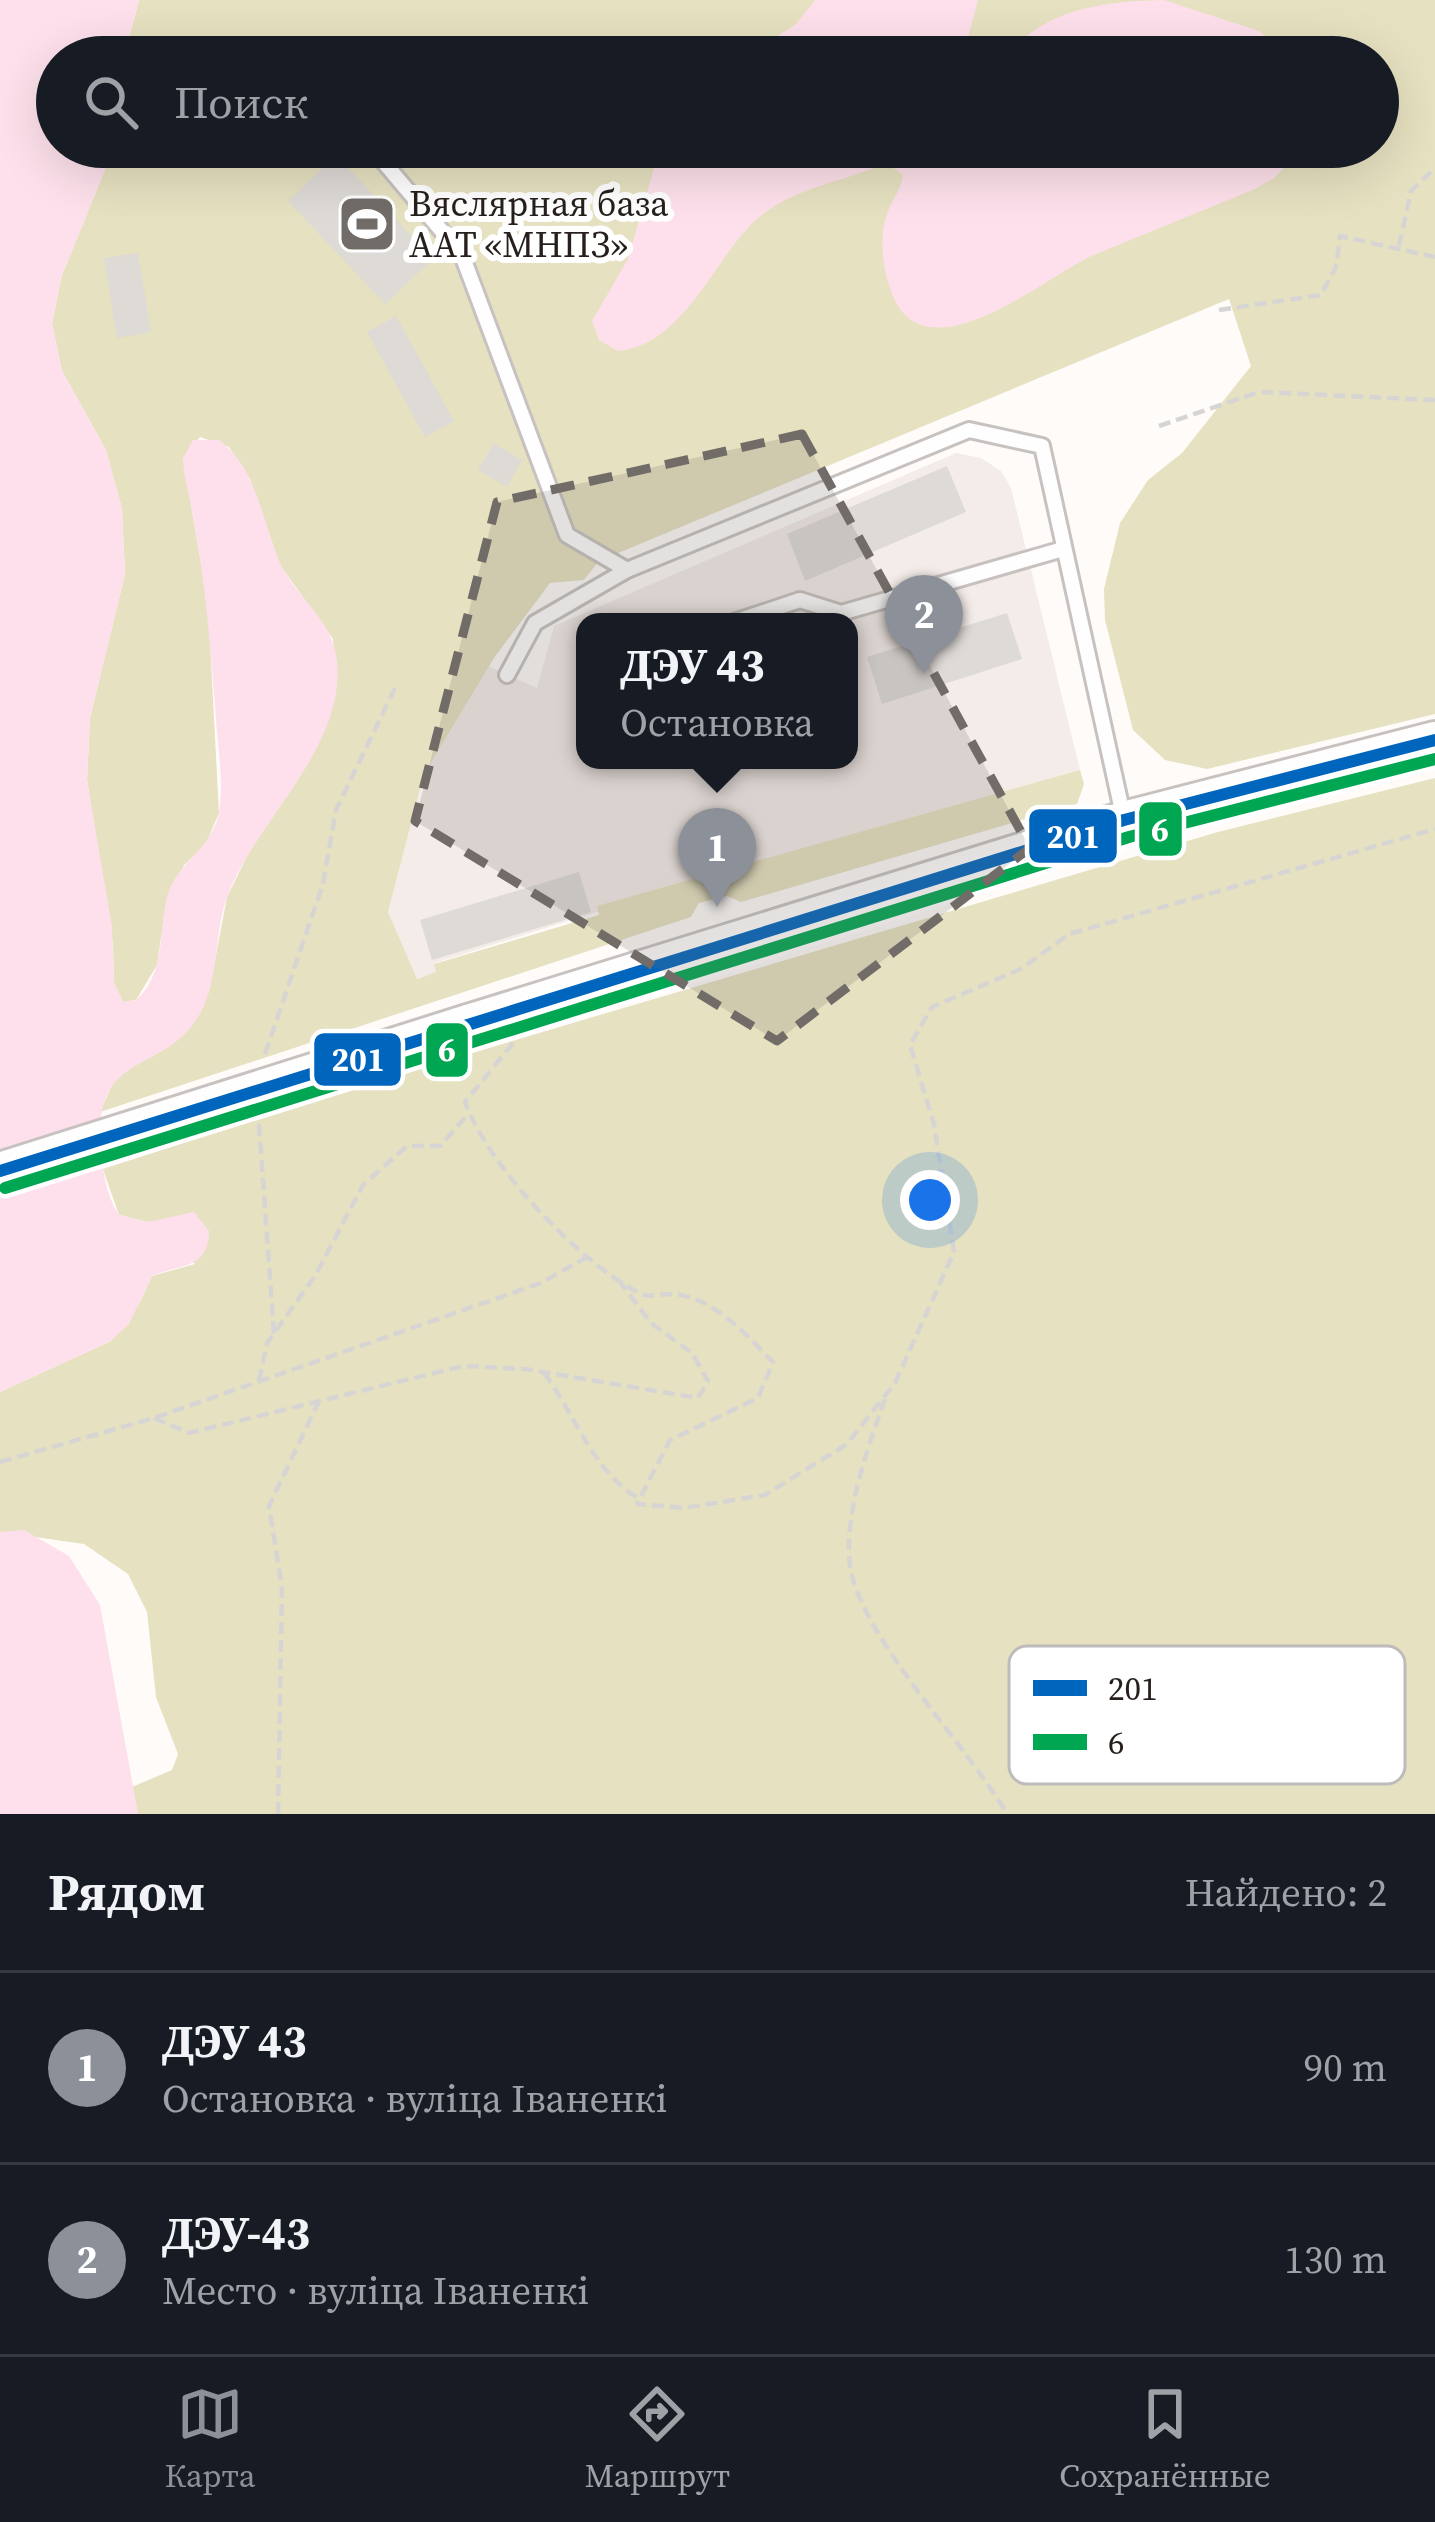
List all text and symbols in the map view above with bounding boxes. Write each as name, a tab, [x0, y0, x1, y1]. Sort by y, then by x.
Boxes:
search box	[36, 36, 1399, 168]
icon: search	[78, 69, 144, 135]
text: Поиск	[174, 71, 308, 133]
place label: Вяслярная база ААТ «МНПЗ»	[409, 179, 669, 269]
sports icon: Вяслярная база ААТ «МНПЗ»	[336, 193, 398, 255]
pin: 2	[885, 575, 963, 674]
popup	[576, 613, 858, 769]
text: ДЭУ 43	[620, 634, 765, 696]
text: Остановка	[620, 696, 814, 749]
line badge: 6	[1137, 800, 1184, 858]
line badge: 201	[1027, 807, 1119, 865]
text: 6	[1151, 807, 1169, 852]
pin: 1	[678, 808, 756, 907]
text: 201	[1046, 814, 1100, 859]
line badge: 6	[424, 1021, 470, 1079]
text: 6	[438, 1027, 456, 1072]
line badge: 201	[312, 1031, 403, 1088]
text: 201	[331, 1037, 385, 1082]
your location	[900, 1170, 960, 1230]
legend	[1009, 1646, 1405, 1784]
text: 201	[1108, 1666, 1158, 1711]
text: 6	[1108, 1720, 1125, 1765]
text: Рядом	[48, 1857, 205, 1927]
text: Найдено: 2	[1185, 1866, 1387, 1919]
text: ДЭУ 43	[162, 2010, 307, 2072]
text: 1	[76, 2041, 98, 2094]
text: 90 m	[1304, 2041, 1387, 2094]
text: Остановка · вуліца Іваненкі	[162, 2072, 667, 2125]
text: ДЭУ-43	[162, 2202, 310, 2264]
text: 2	[76, 2233, 98, 2286]
text: 130 m	[1284, 2233, 1387, 2286]
text: Место · вуліца Іваненкі	[162, 2264, 589, 2317]
tab: Карта	[164, 2381, 256, 2498]
tab: Маршрут	[585, 2381, 730, 2498]
tab: Сохранённые	[1059, 2381, 1271, 2498]

